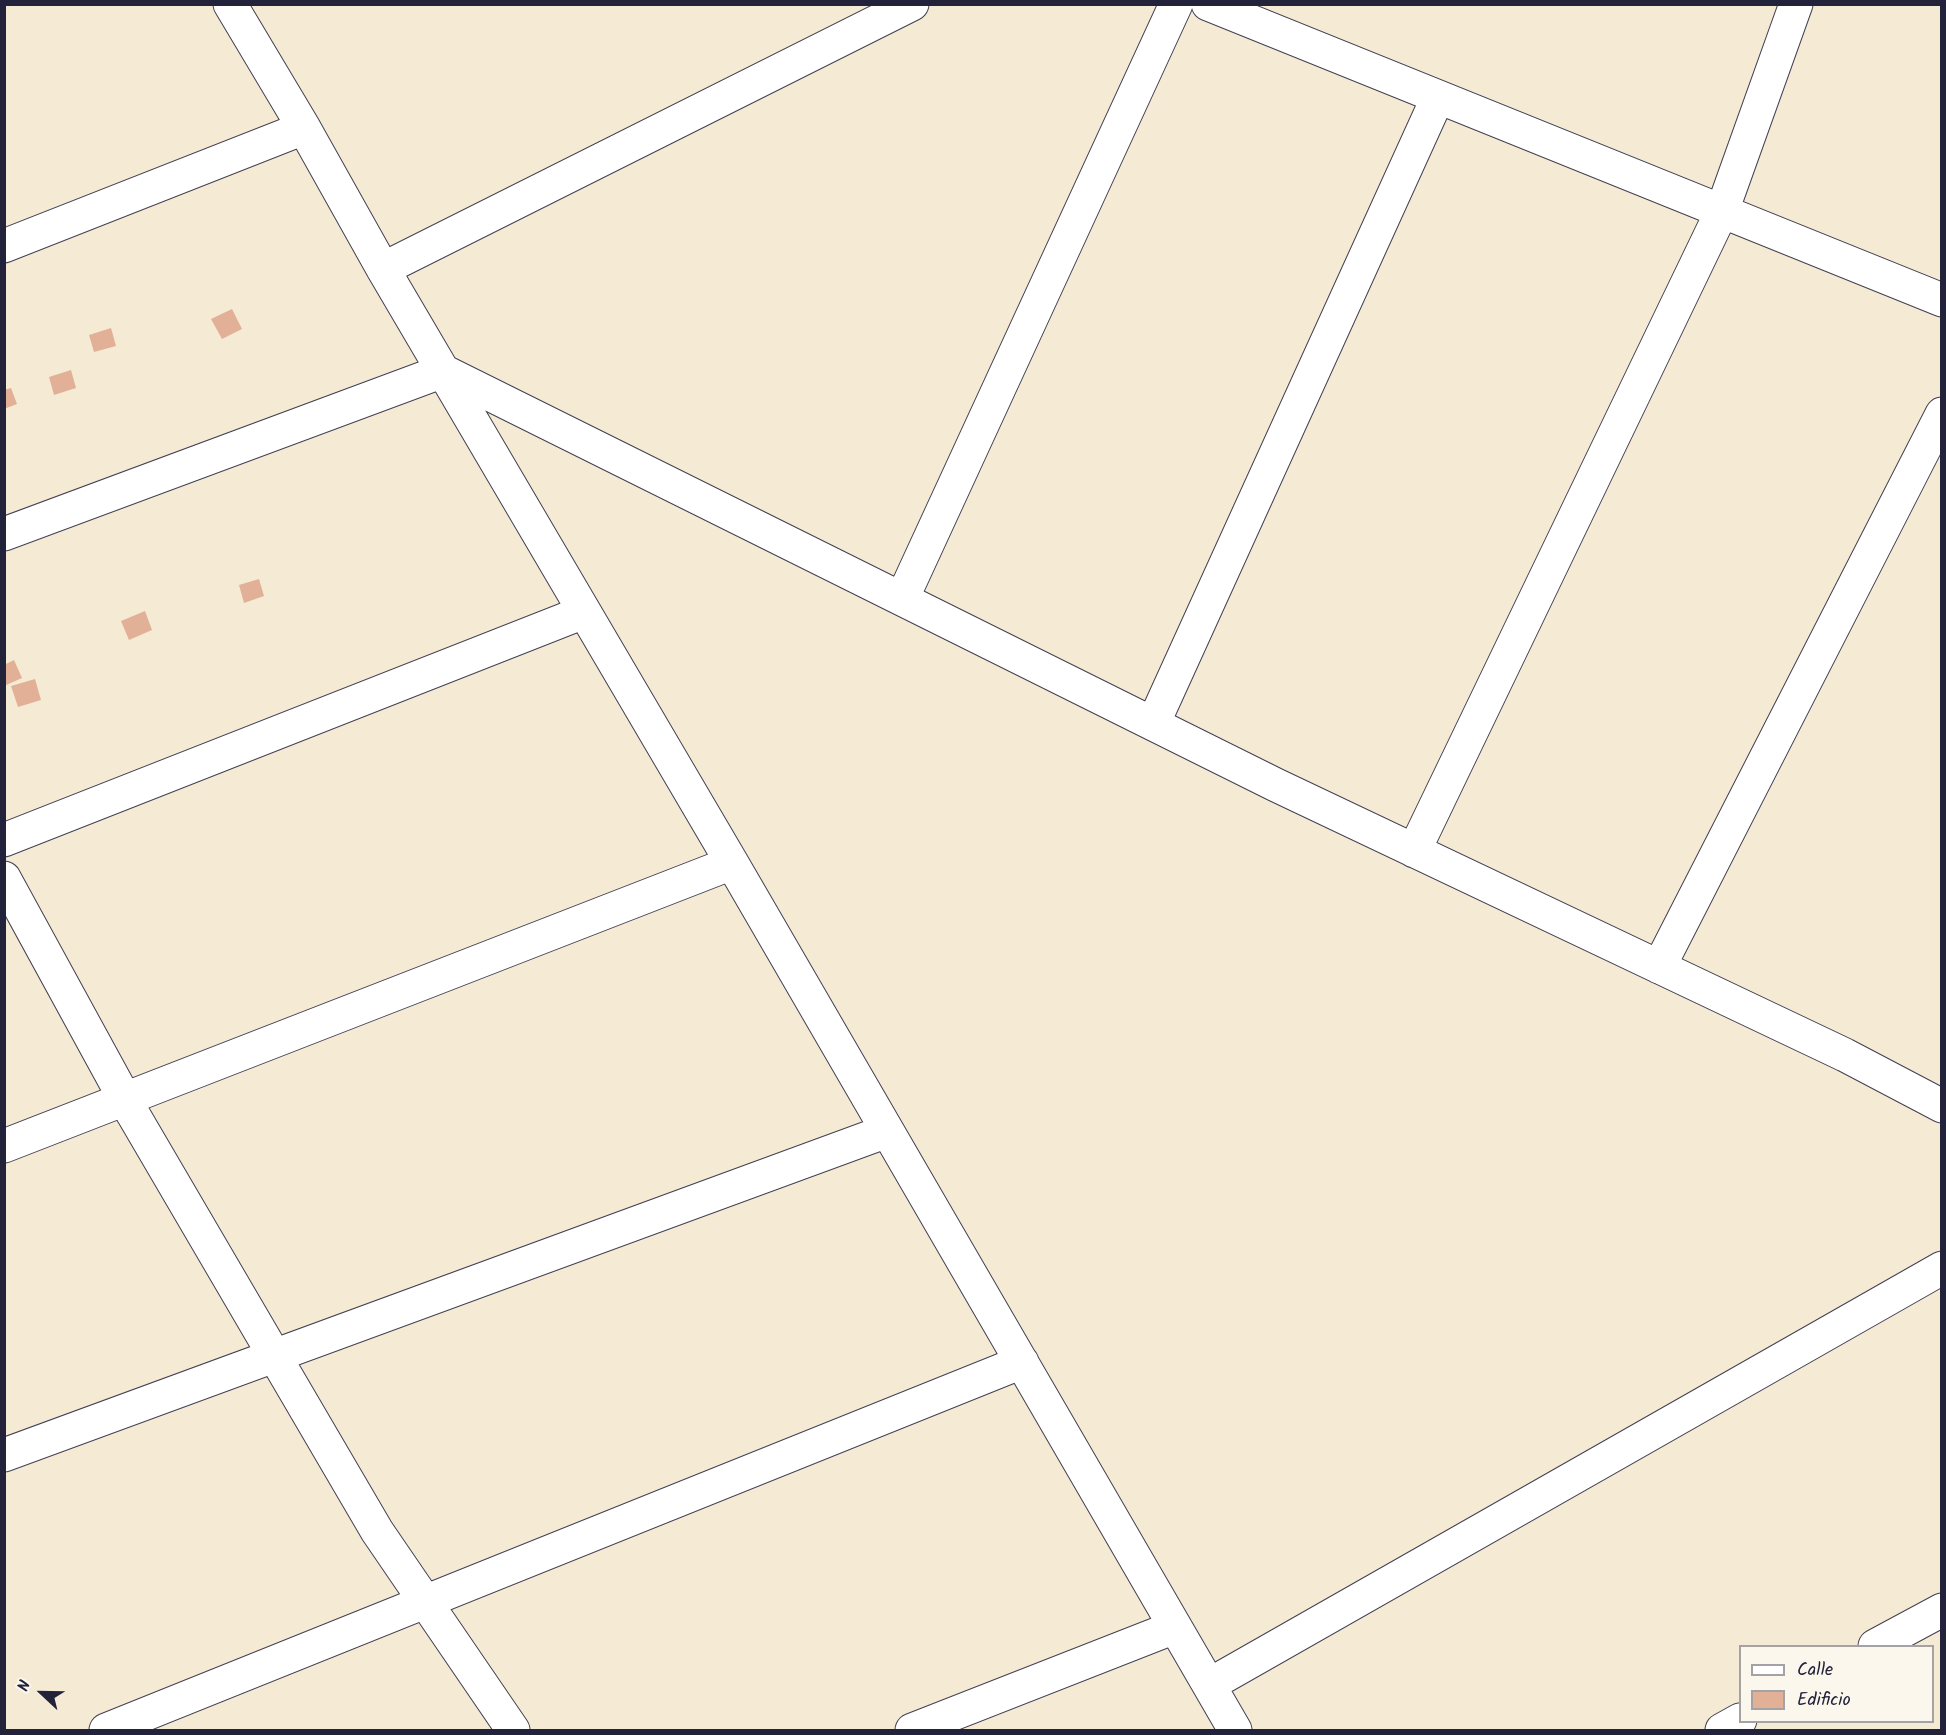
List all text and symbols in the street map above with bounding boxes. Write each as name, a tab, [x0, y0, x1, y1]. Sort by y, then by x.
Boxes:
legend	[1739, 1645, 1934, 1723]
text: Calle	[1797, 1656, 1833, 1685]
north arrow	[12, 1663, 72, 1723]
text: N	[11, 1677, 38, 1695]
text: Edificio	[1797, 1686, 1851, 1715]

